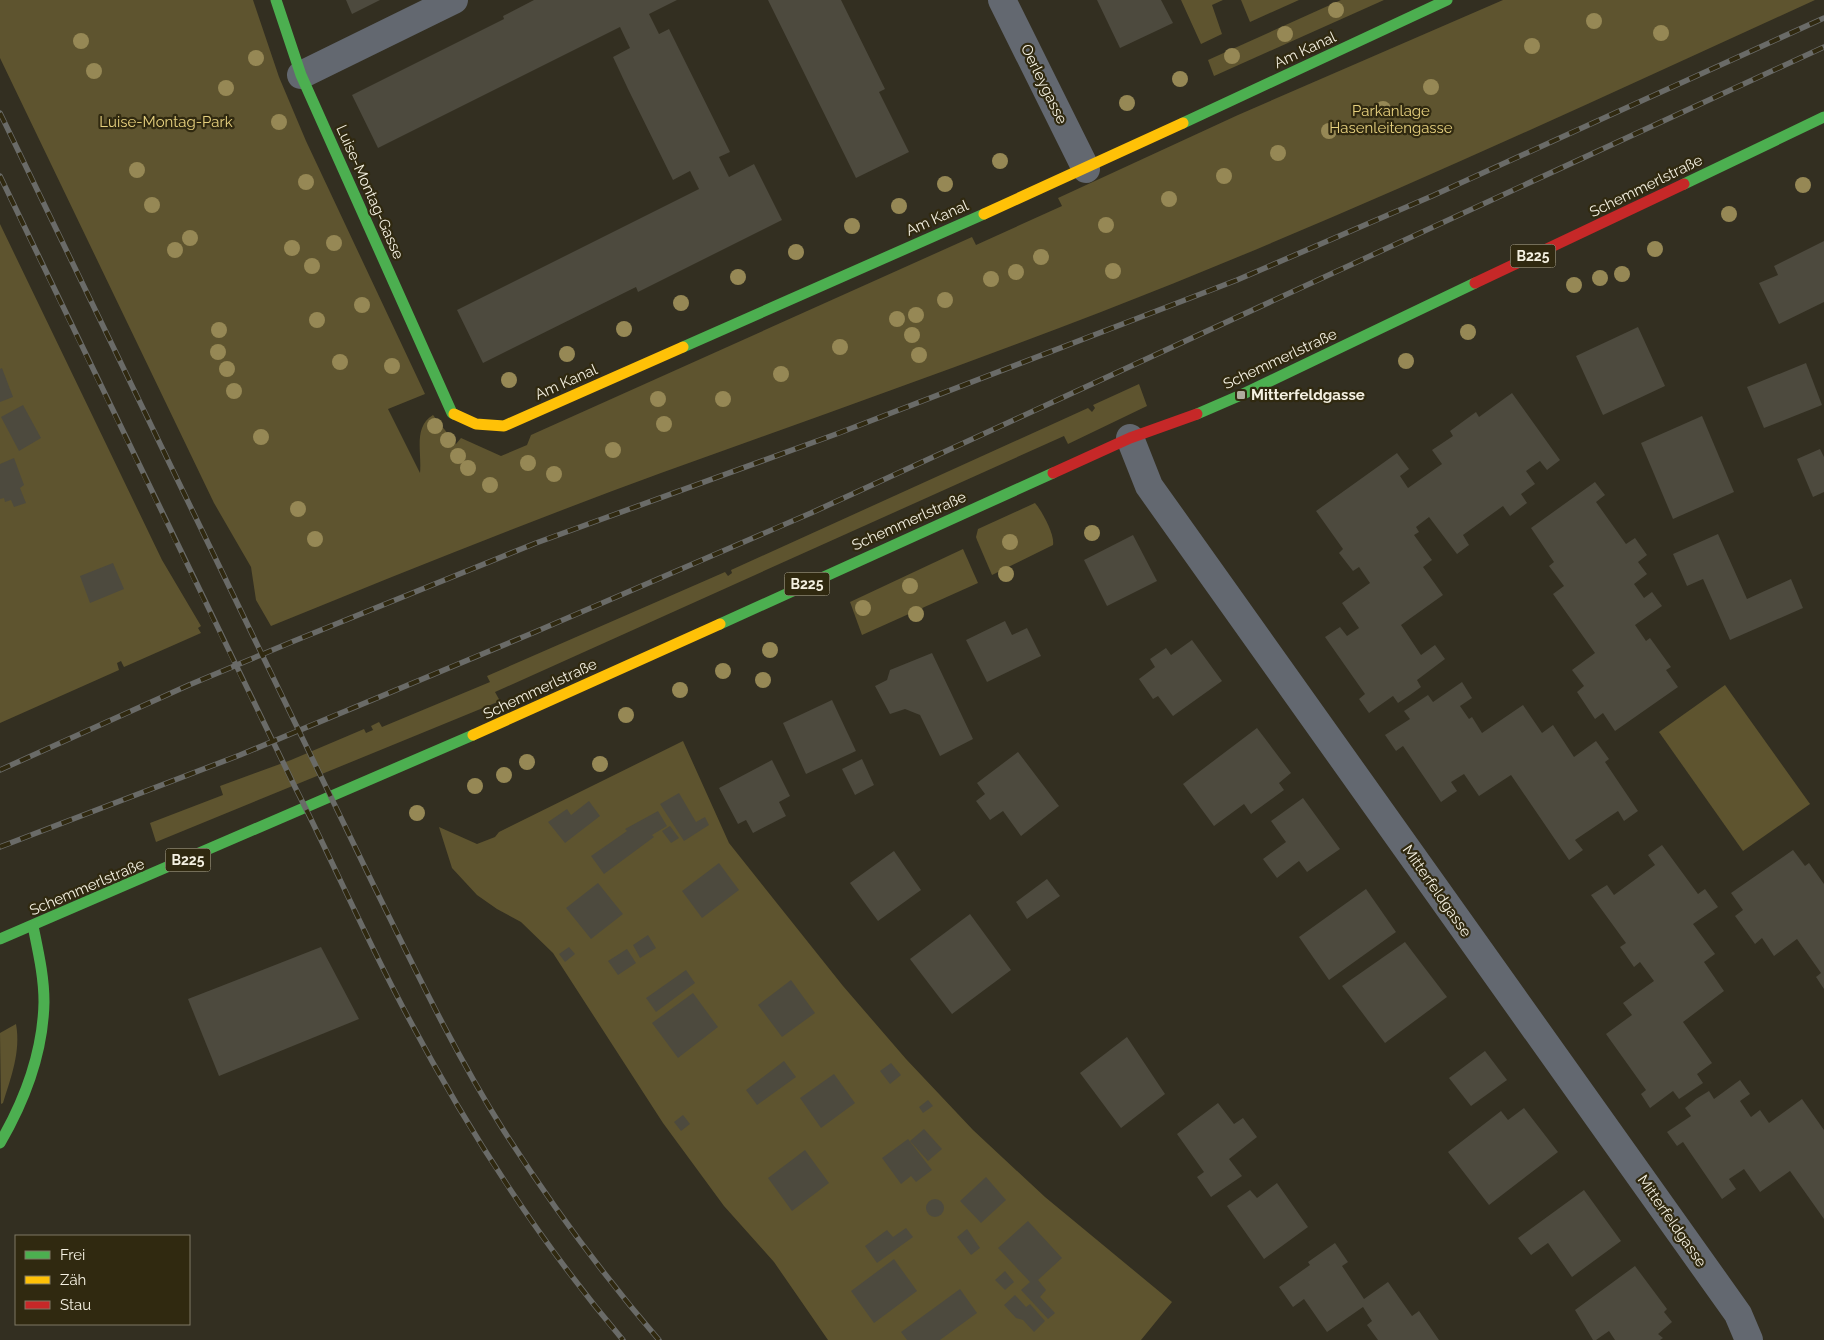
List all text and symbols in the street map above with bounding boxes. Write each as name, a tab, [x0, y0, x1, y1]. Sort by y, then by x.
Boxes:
street label: Am Kanal	[1271, 27, 1340, 72]
street label: Oerleygasse	[1017, 41, 1071, 127]
park label: Parkanlage Hasenleitengasse	[1329, 102, 1453, 137]
park label: Luise-Montag-Park	[99, 113, 233, 131]
street label: Luise-Montag-Gasse	[332, 122, 408, 262]
street label: Schemmerlstraße	[1587, 151, 1706, 221]
street label: Am Kanal	[903, 196, 972, 240]
road number: B225	[1510, 245, 1556, 268]
street label: Schemmerlstraße	[1220, 325, 1340, 393]
street label: Am Kanal	[532, 360, 601, 404]
place label: Mitterfeldgasse	[1251, 386, 1365, 404]
marker: Mitterfeldgasse	[1235, 389, 1247, 401]
street label: Schemmerlstraße	[849, 488, 969, 554]
road number: B225	[784, 572, 830, 596]
street label: Schemmerlstraße	[480, 655, 600, 723]
street label: Mitterfeldgasse	[1399, 842, 1475, 941]
road number: B225	[166, 848, 210, 872]
street label: Schemmerlstraße	[27, 855, 147, 919]
street label: Mitterfeldgasse	[1634, 1172, 1710, 1271]
legend	[15, 1235, 190, 1325]
text: Frei	[60, 1246, 85, 1264]
text: Zäh	[60, 1271, 86, 1289]
text: Stau	[60, 1296, 91, 1314]

